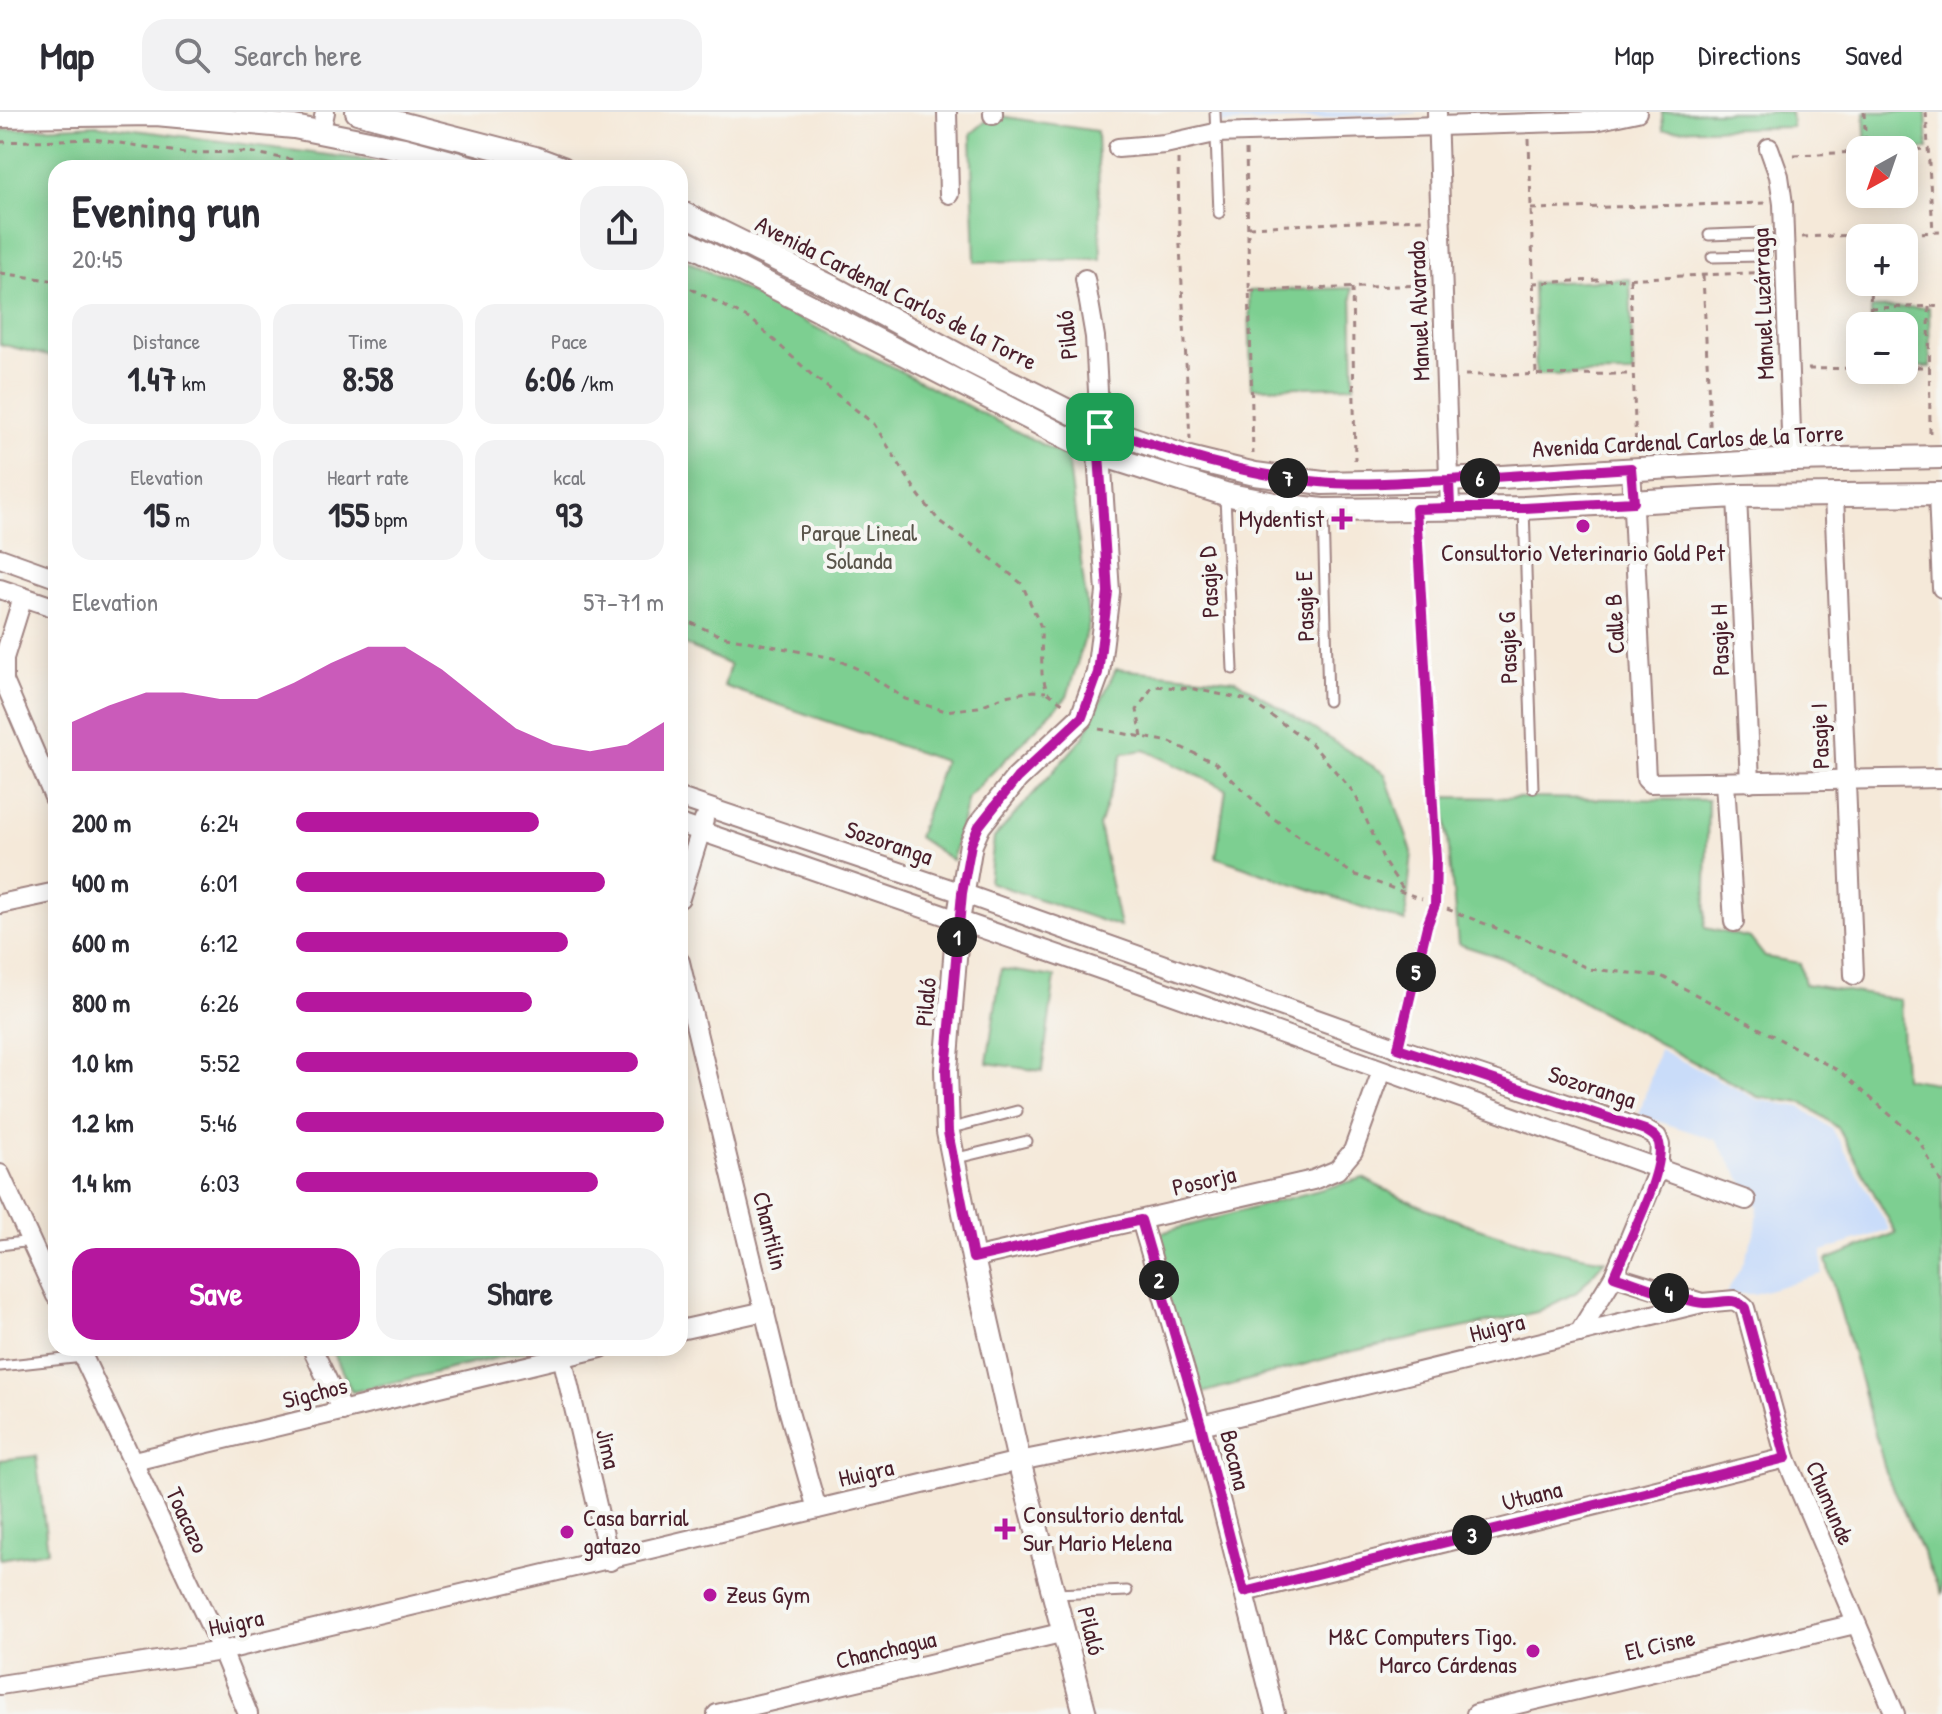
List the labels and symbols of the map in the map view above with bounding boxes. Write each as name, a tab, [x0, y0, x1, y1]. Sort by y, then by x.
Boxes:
north arrow	[1846, 136, 1918, 208]
street label: Avenida Cardenal Carlos de la Torre	[750, 207, 1043, 377]
street label: Manuel Luzárraga	[1743, 228, 1781, 380]
street label: Manuel Alvarado	[1400, 240, 1436, 382]
street label: Pilaló	[1048, 309, 1084, 361]
pin	[1066, 393, 1134, 461]
street label: Avenida Cardenal Carlos de la Torre	[1532, 416, 1845, 464]
pin: 7	[1268, 458, 1308, 498]
pin: 6	[1460, 458, 1500, 498]
place label: Mydentist	[1239, 502, 1325, 534]
marker: Mydentist	[1331, 508, 1353, 530]
park label: Parque Lineal Solanda	[801, 516, 918, 576]
marker: Consultorio Veterinario Gold Pet	[1574, 517, 1592, 535]
place label: Consultorio Veterinario Gold Pet	[1441, 536, 1726, 568]
street label: Pasaje D	[1190, 545, 1226, 619]
street label: Pasaje E	[1287, 570, 1321, 642]
street label: Calle B	[1596, 593, 1632, 655]
street label: Pasaje H	[1702, 604, 1736, 676]
street label: Pasaje G	[1490, 611, 1524, 684]
street label: Pasaje I	[1802, 703, 1836, 770]
street label: Sozoranga	[841, 812, 937, 872]
pin: 1	[937, 917, 977, 957]
pin: 5	[1396, 952, 1436, 992]
street label: Pilaló	[907, 976, 943, 1028]
street label: Sozoranga	[1544, 1057, 1640, 1115]
street label: Posorja	[1169, 1157, 1239, 1203]
street label: Chantilin	[746, 1188, 796, 1273]
pin: 2	[1139, 1260, 1179, 1300]
pin: 4	[1649, 1273, 1689, 1313]
street label: Huigra	[1466, 1305, 1528, 1349]
street label: Sigchos	[279, 1369, 350, 1415]
street label: Jima	[589, 1426, 629, 1472]
street label: Bocana	[1213, 1426, 1259, 1493]
street label: Huigra	[835, 1450, 896, 1494]
street label: Chumunde	[1799, 1456, 1863, 1550]
street label: Utuana	[1498, 1472, 1565, 1518]
street label: Toacazo	[159, 1482, 217, 1558]
place label: Consultorio dental Sur Mario Melena	[1023, 1498, 1184, 1558]
place label: Casa barrial gatazo	[583, 1501, 689, 1561]
pin: 3	[1452, 1515, 1492, 1555]
marker: Consultorio dental Sur Mario Melena	[994, 1518, 1016, 1540]
marker: Casa barrial gatazo	[558, 1523, 576, 1541]
place label: Zeus Gym	[726, 1578, 810, 1610]
marker: Zeus Gym	[701, 1586, 719, 1604]
street label: Huigra	[205, 1601, 266, 1643]
street label: Pilaló	[1071, 1603, 1113, 1659]
place label: M&C Computers Tigo. Marco Cárdenas	[1328, 1620, 1517, 1680]
street label: El Cisne	[1622, 1620, 1698, 1668]
street label: Chanchagua	[832, 1622, 939, 1676]
marker: M&C Computers Tigo. Marco Cárdenas	[1524, 1642, 1542, 1660]

